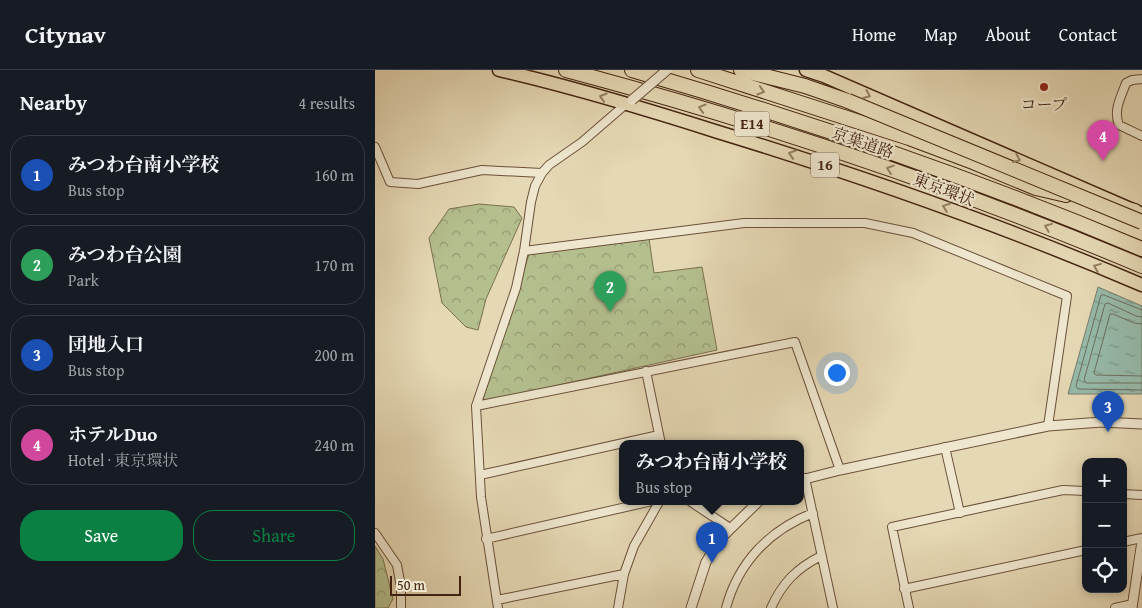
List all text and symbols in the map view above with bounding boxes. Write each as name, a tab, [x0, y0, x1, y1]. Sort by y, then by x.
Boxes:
text: Citynav	[25, 17, 106, 52]
text: Home	[852, 21, 896, 48]
text: Map	[924, 21, 957, 48]
text: About	[985, 21, 1031, 48]
text: Contact	[1059, 21, 1117, 48]
marker: コープ	[1038, 81, 1050, 93]
one-way arrow	[756, 85, 765, 95]
text: Nearby	[20, 87, 87, 118]
one-way arrow	[862, 88, 871, 99]
text: 4 results	[298, 91, 355, 115]
place label: コープ	[1020, 92, 1068, 116]
one-way arrow	[599, 93, 608, 103]
one-way arrow	[698, 104, 706, 114]
road number: E14	[735, 112, 769, 136]
street label: 京葉道路	[829, 120, 897, 164]
pin: 4	[1087, 120, 1119, 161]
text: みつわ台南小学校	[68, 150, 220, 178]
one-way arrow	[788, 150, 797, 160]
road number: 16	[811, 152, 839, 178]
one-way arrow	[1012, 154, 1020, 164]
text: 1	[33, 163, 41, 187]
text: 160 m	[314, 163, 354, 187]
one-way arrow	[886, 165, 894, 175]
street label: 東京環状	[910, 166, 978, 212]
text: Bus stop	[68, 178, 124, 202]
one-way arrow	[942, 203, 951, 213]
one-way arrow	[1044, 223, 1053, 233]
text: みつわ台公園	[68, 240, 182, 268]
text: 2	[33, 253, 41, 277]
text: 170 m	[314, 253, 354, 277]
one-way arrow	[1093, 262, 1102, 273]
text: Park	[68, 268, 99, 292]
pin: 2	[594, 271, 626, 312]
text: 団地入口	[68, 330, 144, 358]
text: 3	[33, 343, 41, 367]
text: 200 m	[314, 343, 354, 367]
text: Bus stop	[68, 358, 124, 382]
your location	[824, 360, 850, 386]
pin: 3	[1092, 391, 1124, 432]
text: ホテルDuo	[68, 420, 157, 448]
text: 4	[33, 433, 41, 457]
text: 240 m	[314, 433, 354, 457]
popup	[619, 440, 804, 505]
text: みつわ台南小学校	[636, 447, 787, 475]
text: Hotel · 東京環状	[68, 448, 178, 472]
map controls	[1082, 458, 1127, 593]
button: +	[1082, 458, 1127, 503]
text: Bus stop	[636, 475, 692, 499]
button: −	[1082, 503, 1127, 548]
button: Save	[20, 510, 183, 561]
button: Share	[193, 510, 355, 561]
pin: 1	[696, 522, 728, 563]
button: locate	[1082, 548, 1127, 593]
scale bar	[390, 573, 461, 596]
text: 50 m	[397, 575, 425, 595]

